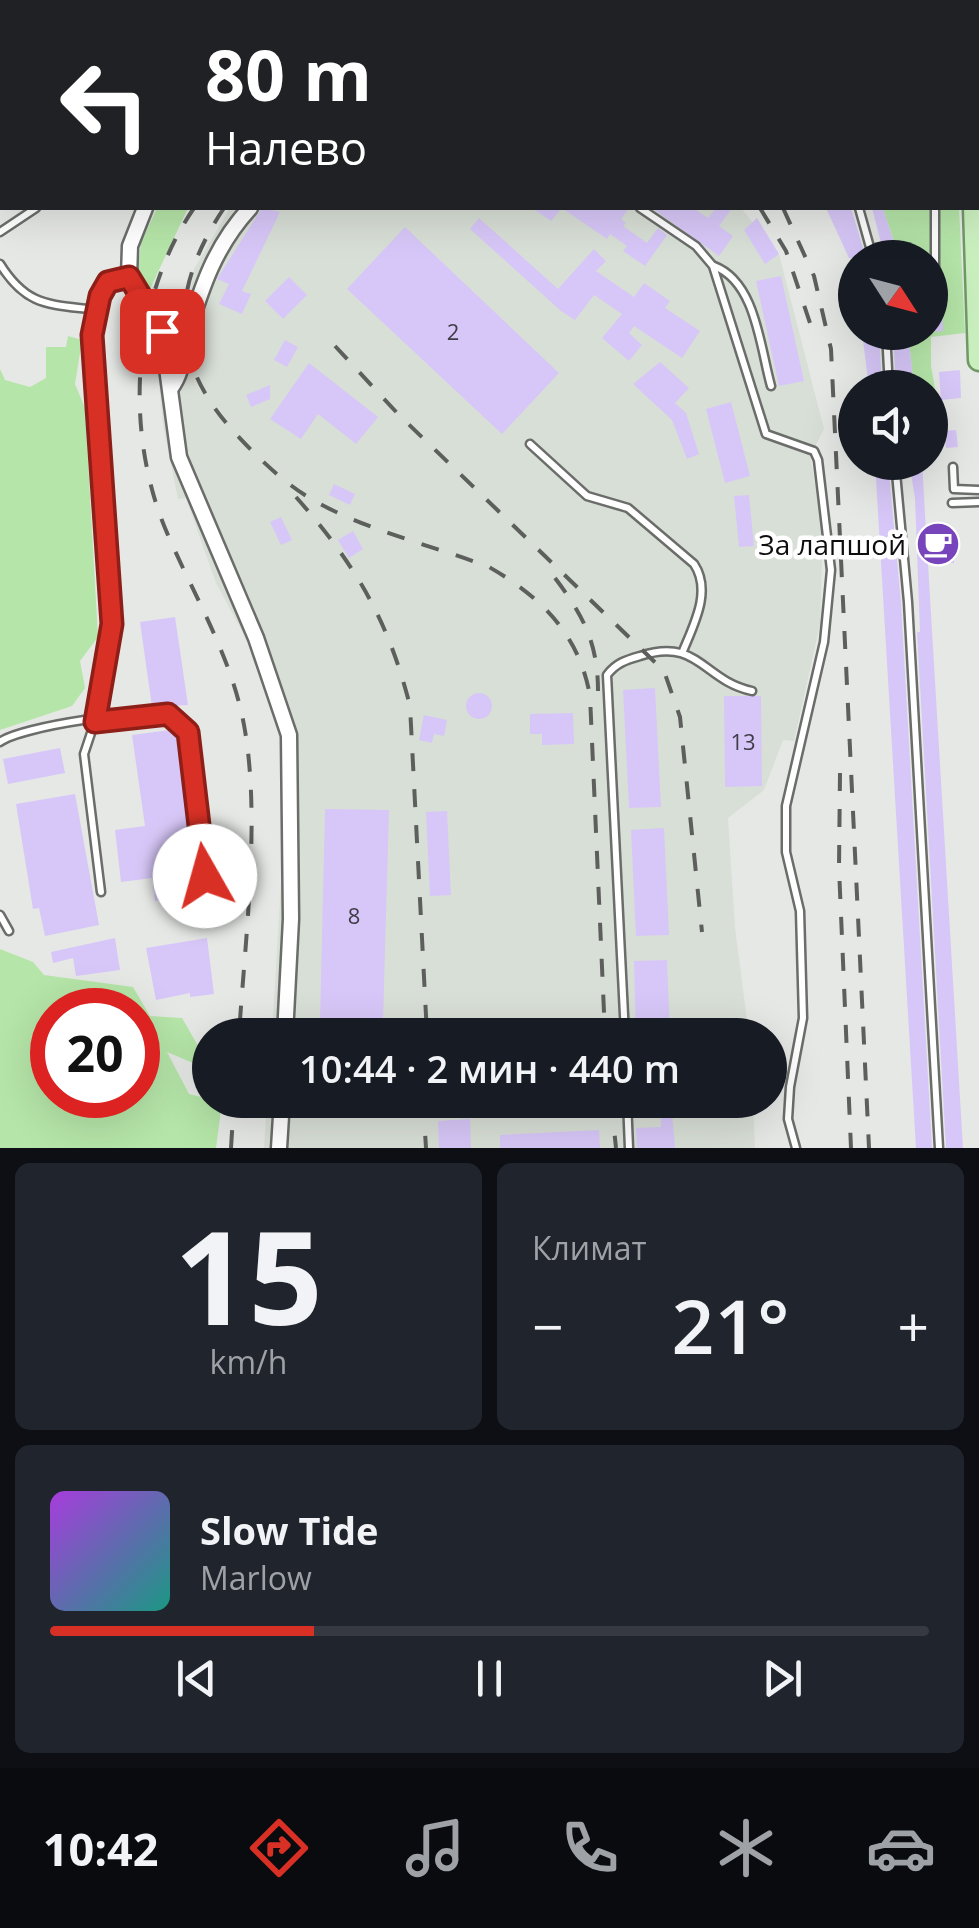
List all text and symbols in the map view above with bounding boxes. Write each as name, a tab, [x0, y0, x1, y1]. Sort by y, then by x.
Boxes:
text: 80 m	[205, 26, 372, 122]
icon: left	[40, 40, 170, 170]
text: Налево	[205, 117, 367, 178]
north arrow	[838, 240, 948, 350]
map controls	[838, 240, 948, 480]
pin	[120, 289, 205, 374]
icon: arrive	[135, 304, 190, 359]
house number: 2	[447, 316, 459, 346]
button: sound	[838, 370, 948, 480]
cafe icon: За лапшой	[915, 521, 961, 567]
place label: За лапшой	[758, 525, 906, 563]
house number: 13	[730, 726, 756, 756]
position arrow	[153, 824, 257, 928]
house number: 8	[348, 900, 360, 930]
speed limit sign: 20	[30, 988, 160, 1118]
text: 10:44 · 2 мин · 440 m	[299, 1042, 680, 1094]
text: 15	[174, 1186, 323, 1363]
text: Климат	[532, 1226, 646, 1269]
text: 21°	[672, 1274, 789, 1376]
text: −	[532, 1288, 563, 1363]
text: +	[898, 1288, 929, 1363]
text: km/h	[210, 1340, 287, 1383]
text: Slow Tide	[200, 1504, 379, 1556]
text: Marlow	[200, 1556, 312, 1599]
icon: previous	[169, 1651, 224, 1706]
icon: pause	[462, 1651, 517, 1706]
icon: next	[755, 1651, 810, 1706]
icon: directions	[244, 1813, 314, 1883]
icon: music	[400, 1813, 470, 1883]
icon: phone	[555, 1813, 625, 1883]
icon: climate	[711, 1813, 781, 1883]
icon: car	[866, 1813, 936, 1883]
text: 10:42	[43, 1818, 159, 1879]

